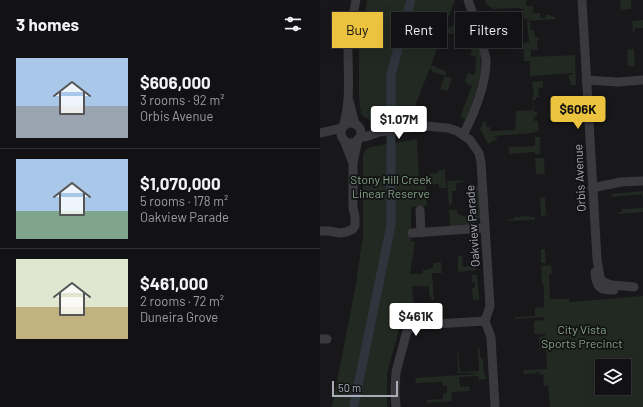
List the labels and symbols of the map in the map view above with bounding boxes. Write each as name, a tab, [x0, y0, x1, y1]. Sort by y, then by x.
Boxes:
pin: $606K	[550, 96, 606, 130]
pin: $1.07M	[366, 106, 432, 140]
street label: Orbis Avenue	[570, 144, 588, 212]
park label: Stony Hill Creek Linear Reserve	[350, 172, 432, 200]
street label: Oakview Parade	[462, 185, 482, 268]
pin: $461K	[388, 303, 444, 337]
park label: City Vista Sports Precinct	[541, 322, 623, 350]
scale bar	[332, 379, 398, 398]

